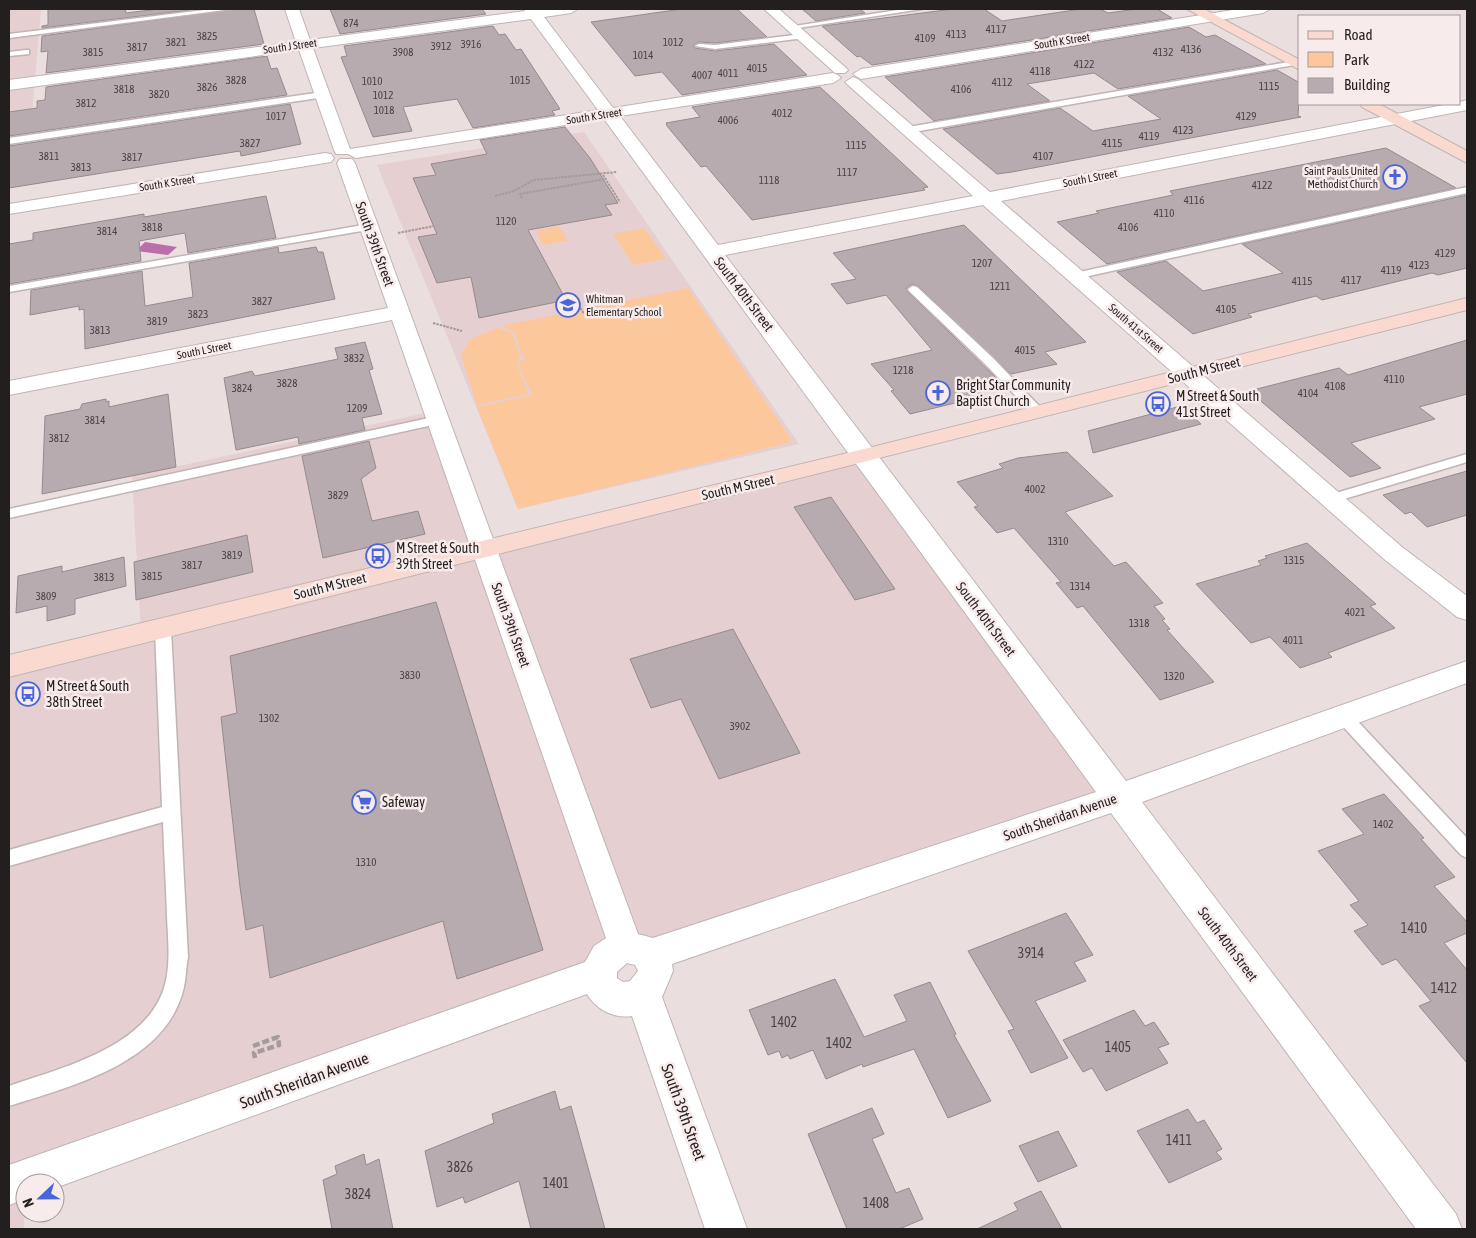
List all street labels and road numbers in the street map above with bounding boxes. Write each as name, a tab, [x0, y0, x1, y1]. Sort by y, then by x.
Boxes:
street label: South K Street	[1033, 31, 1091, 51]
street label: South J Street	[262, 36, 318, 56]
street label: South K Street	[565, 106, 623, 126]
street label: South L Street	[1062, 167, 1118, 189]
street label: South K Street	[138, 173, 196, 193]
street label: South 39th Street	[352, 200, 398, 288]
street label: South 40th Street	[711, 254, 777, 334]
street label: South 41st Street	[1106, 301, 1166, 355]
street label: South L Street	[176, 339, 232, 361]
street label: South M Street	[1166, 353, 1242, 387]
street label: South M Street	[700, 471, 776, 503]
street label: South M Street	[292, 569, 368, 603]
street label: South 40th Street	[953, 579, 1019, 659]
street label: South 39th Street	[488, 581, 534, 669]
street label: South Sheridan Avenue	[1001, 790, 1119, 844]
street label: South 40th Street	[1195, 904, 1261, 984]
street label: South Sheridan Avenue	[237, 1048, 371, 1112]
street label: South 39th Street	[658, 1061, 710, 1163]

